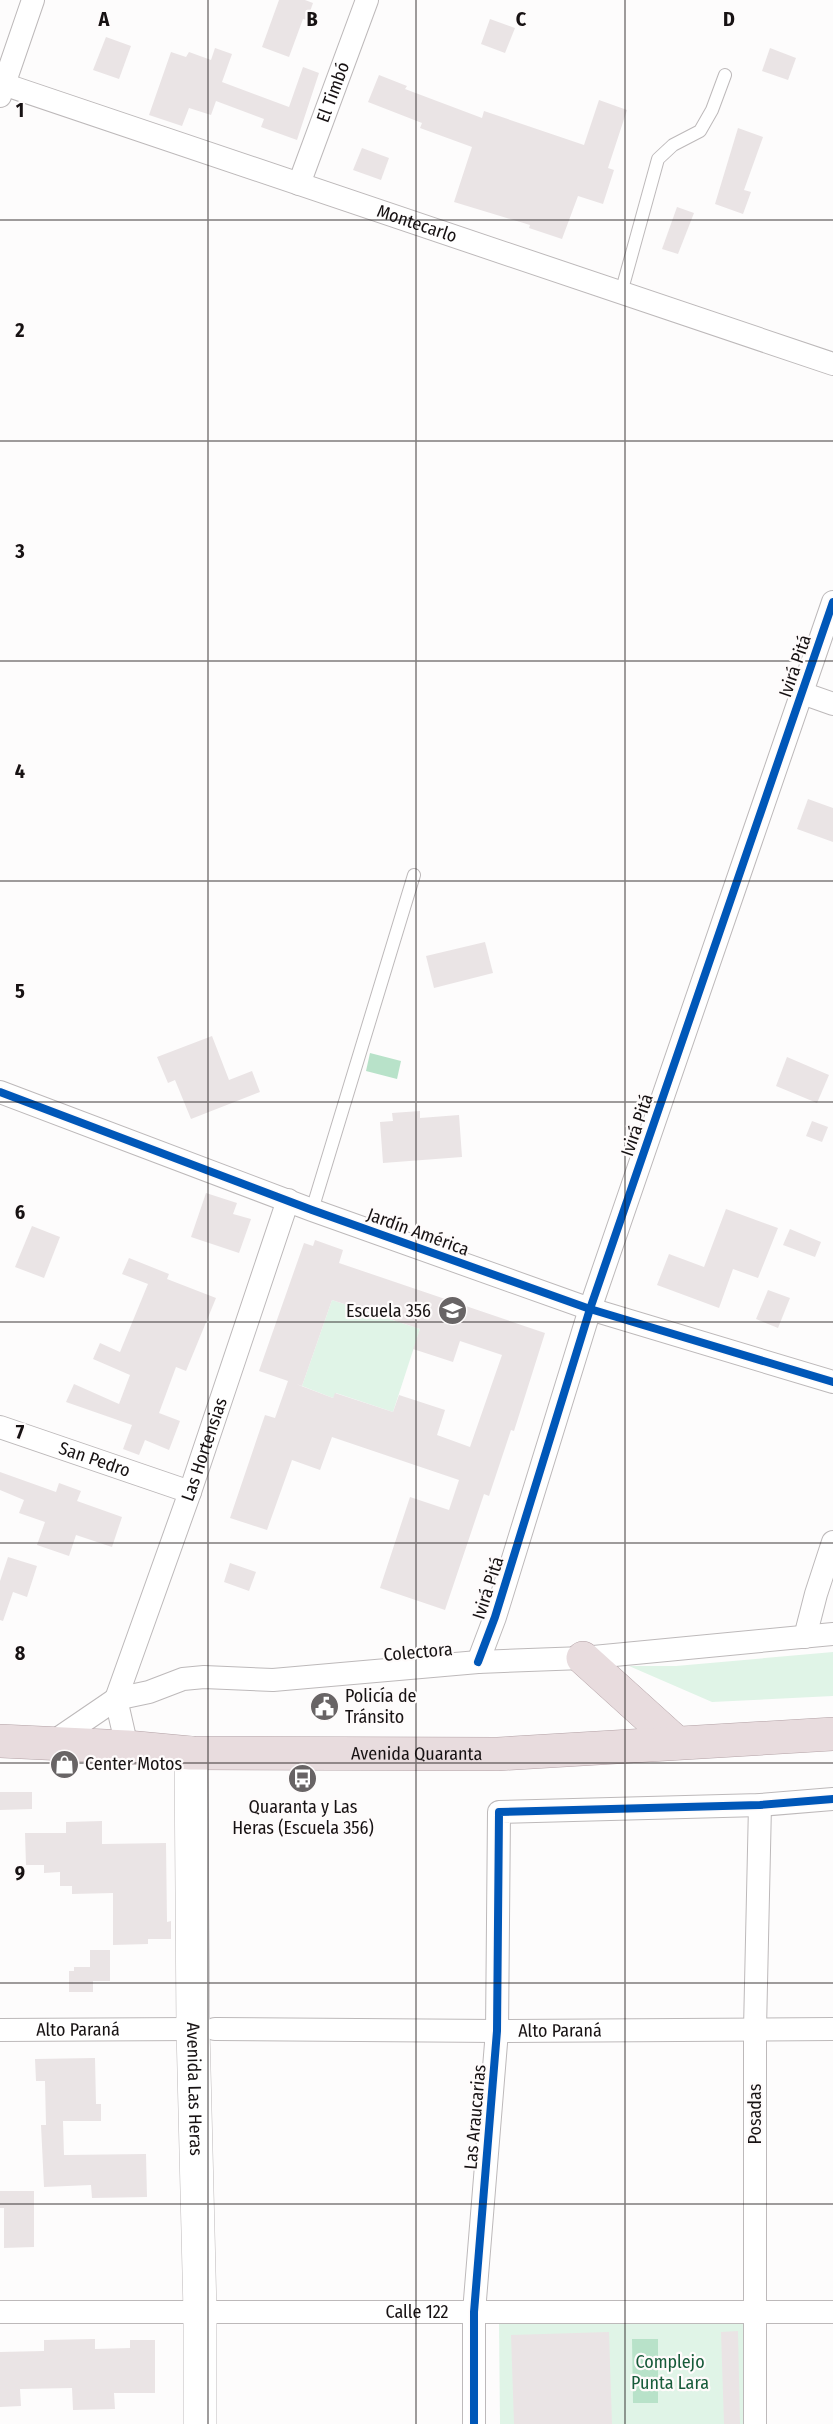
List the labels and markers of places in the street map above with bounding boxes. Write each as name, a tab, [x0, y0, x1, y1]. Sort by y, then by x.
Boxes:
school or university icon: Escuela 356	[436, 1295, 468, 1327]
place label: Escuela 356	[346, 1300, 431, 1322]
place label: Policía de Tránsito	[345, 1685, 417, 1728]
public building icon: Policía de Tránsito	[308, 1690, 340, 1722]
shop icon: Center Motos	[48, 1748, 80, 1780]
place label: Center Motos	[85, 1753, 183, 1775]
bus stop icon: Quaranta y Las Heras (Escuela 356)	[287, 1762, 319, 1794]
place label: Quaranta y Las Heras (Escuela 356)	[232, 1796, 374, 1839]

